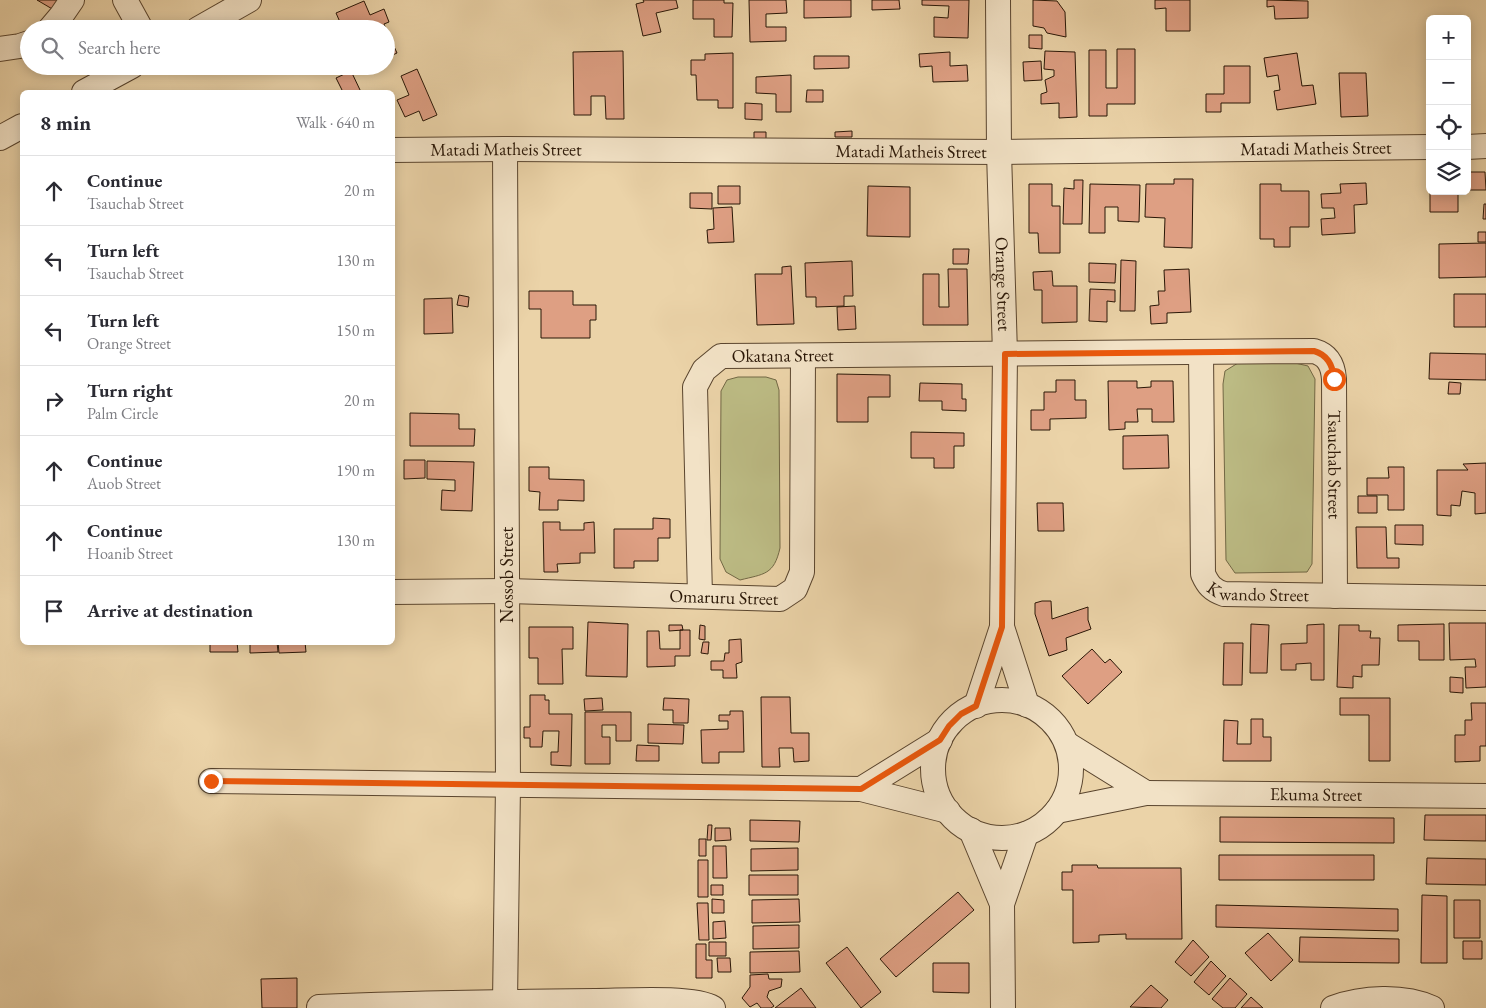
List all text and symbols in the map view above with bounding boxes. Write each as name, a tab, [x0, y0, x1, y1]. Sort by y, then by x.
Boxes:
map controls	[1426, 15, 1471, 195]
button: +	[1426, 15, 1471, 60]
search box	[20, 20, 395, 75]
icon: search	[38, 34, 66, 62]
text: Search here	[78, 35, 160, 60]
button: −	[1426, 60, 1471, 105]
button: locate	[1426, 105, 1471, 150]
text: 8 min	[40, 109, 91, 136]
text: Walk · 640 m	[296, 112, 375, 133]
street label: Matadi Matheis Street	[1240, 135, 1392, 160]
street label: Matadi Matheis Street	[430, 137, 582, 161]
street label: Matadi Matheis Street	[835, 139, 987, 163]
button: layers	[1426, 150, 1471, 195]
text: Continue	[87, 168, 162, 193]
icon: ahead	[40, 177, 68, 205]
text: 20 m	[344, 180, 375, 201]
text: Tsauchab Street	[87, 193, 184, 214]
street label: Orange Street	[991, 236, 1016, 332]
text: Turn left	[87, 238, 159, 263]
icon: left	[40, 247, 68, 275]
text: 130 m	[336, 250, 375, 271]
text: Tsauchab Street	[87, 263, 184, 284]
text: Turn left	[87, 308, 159, 333]
icon: left	[40, 317, 68, 345]
text: 150 m	[336, 320, 375, 341]
text: Orange Street	[87, 333, 171, 354]
street label: Okatana Street	[732, 343, 834, 367]
route start	[1323, 368, 1346, 391]
text: Turn right	[87, 378, 173, 403]
icon: right	[40, 387, 68, 415]
text: 20 m	[344, 390, 375, 411]
text: Palm Circle	[87, 403, 158, 424]
street label: Tsauchab Street	[1323, 410, 1347, 520]
text: Continue	[87, 448, 162, 473]
icon: ahead	[40, 457, 68, 485]
text: 190 m	[336, 460, 375, 481]
text: Auob Street	[87, 473, 161, 494]
text: Continue	[87, 518, 162, 543]
icon: ahead	[40, 527, 68, 555]
street label: Nossob Street	[495, 527, 518, 623]
text: 130 m	[336, 530, 375, 551]
text: Hoanib Street	[87, 543, 173, 564]
street label: Kwando Street	[1203, 576, 1310, 606]
street label: Omaruru Street	[669, 584, 779, 610]
icon: arrive	[40, 597, 68, 625]
text: Arrive at destination	[87, 598, 253, 623]
route end	[200, 770, 223, 793]
street label: Ekuma Street	[1270, 782, 1363, 806]

